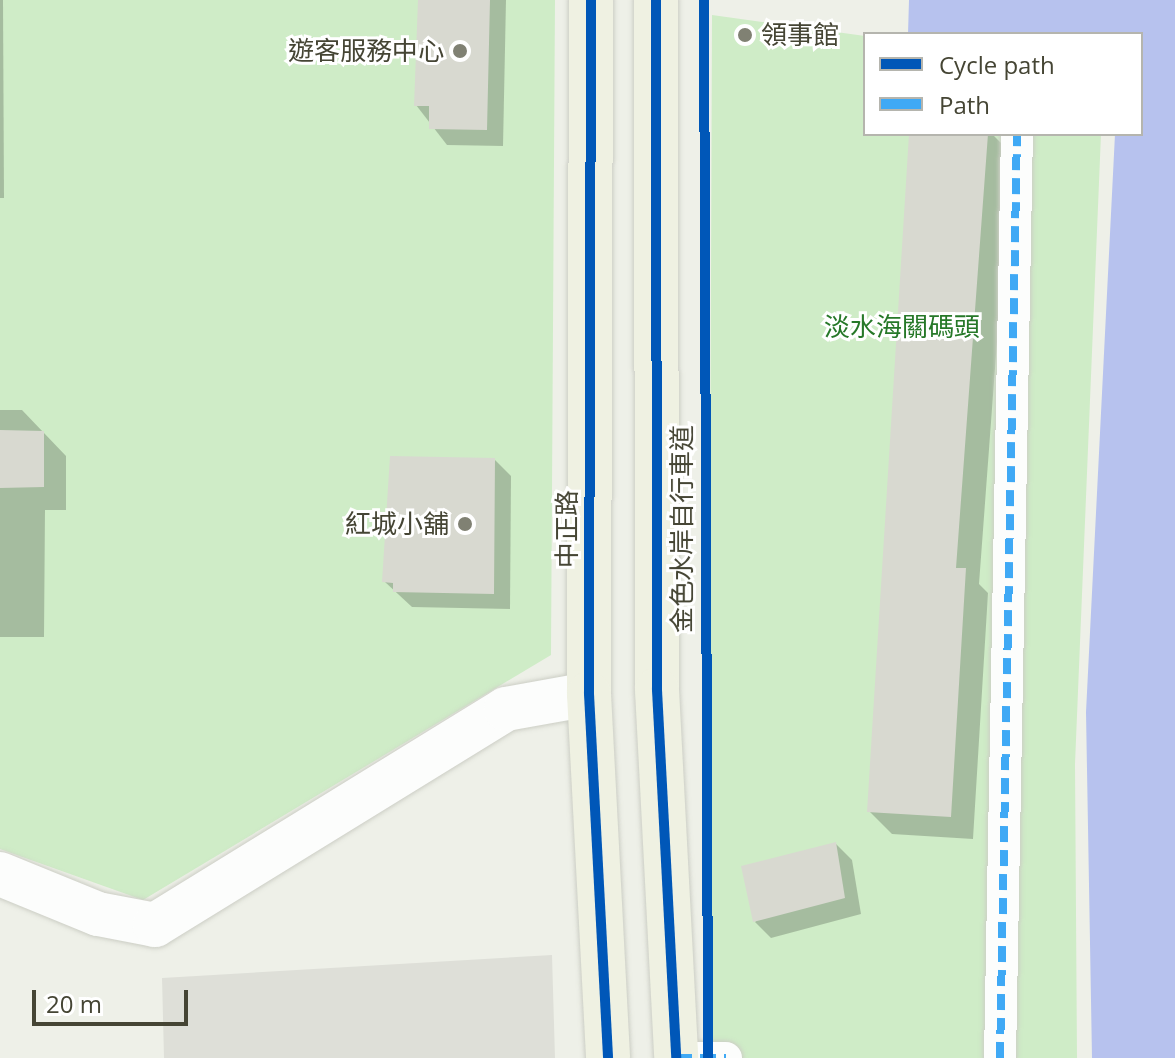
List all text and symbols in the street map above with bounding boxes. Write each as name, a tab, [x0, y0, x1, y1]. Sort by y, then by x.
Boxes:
place label: 領事館	[761, 19, 839, 51]
marker: 領事館	[736, 26, 754, 44]
legend	[863, 32, 1143, 136]
place label: 遊客服務中心	[288, 35, 444, 67]
marker: 遊客服務中心	[451, 42, 469, 60]
text: Cycle path	[939, 48, 1055, 81]
text: Path	[939, 88, 990, 121]
park label: 淡水海關碼頭	[824, 311, 980, 343]
street label: 金色水岸自行車道	[666, 425, 698, 633]
street label: 中正路	[551, 490, 583, 568]
place label: 紅城小舖	[345, 508, 449, 540]
marker: 紅城小舖	[456, 515, 474, 533]
scale bar	[36, 974, 192, 1024]
text: 20 m	[46, 987, 102, 1020]

